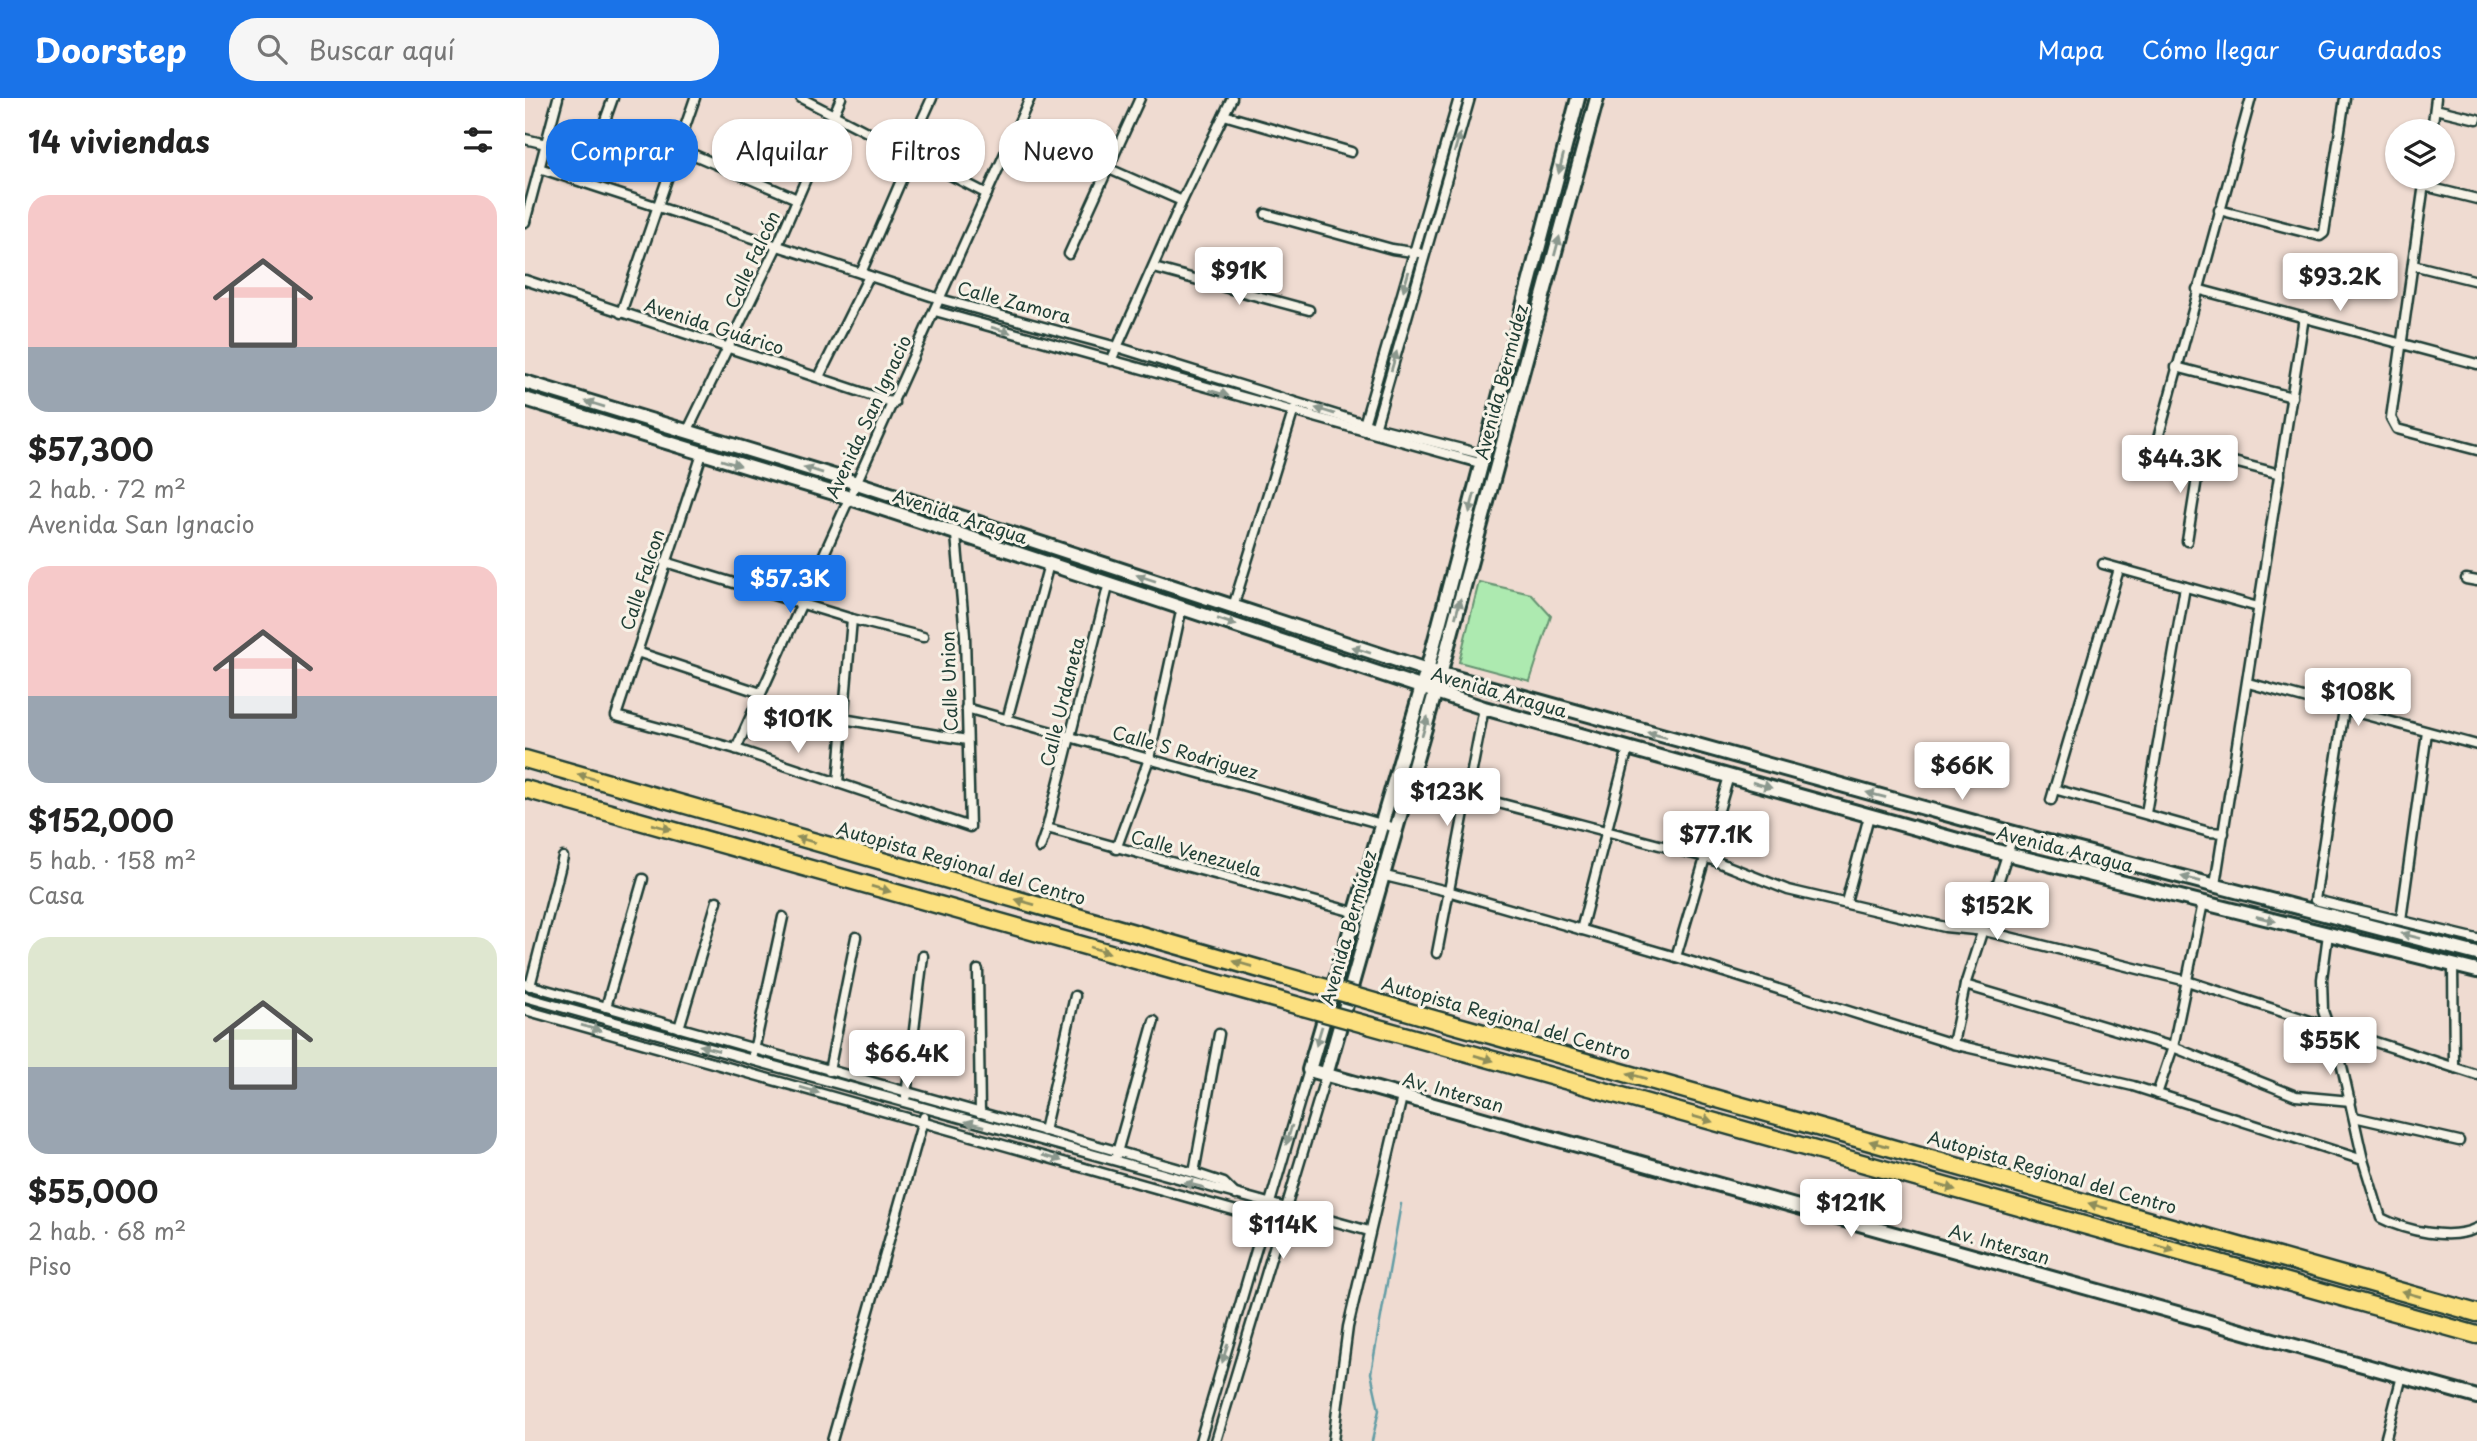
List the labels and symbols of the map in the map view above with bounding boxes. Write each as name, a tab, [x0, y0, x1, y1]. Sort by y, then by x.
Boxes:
one-way arrow	[1453, 132, 1463, 153]
one-way arrow	[1555, 153, 1566, 175]
street label: Calle Falcón	[717, 206, 786, 313]
one-way arrow	[1552, 235, 1563, 257]
pin: $91K	[1198, 248, 1280, 307]
pin: $93.2K	[2283, 254, 2397, 313]
one-way arrow	[1400, 271, 1411, 293]
street label: Calle Zamora	[954, 273, 1074, 330]
street label: Avenida Guárico	[641, 290, 788, 361]
street label: Avenida Bermúdez	[1467, 301, 1534, 462]
one-way arrow	[990, 325, 1011, 335]
street label: Avenida San Ignacio	[818, 330, 917, 502]
one-way arrow	[1390, 351, 1400, 372]
one-way arrow	[1209, 388, 1230, 398]
one-way arrow	[584, 398, 605, 408]
one-way arrow	[1314, 406, 1335, 416]
pin: $44.3K	[2123, 436, 2237, 495]
one-way arrow	[720, 458, 741, 468]
one-way arrow	[802, 464, 823, 474]
street label: Avenida Aragua	[890, 481, 1032, 550]
one-way arrow	[1467, 493, 1477, 514]
street label: Calle Falcon	[613, 525, 671, 634]
pin: $57.3K	[733, 556, 847, 615]
one-way arrow	[1135, 572, 1156, 583]
one-way arrow	[1453, 597, 1464, 619]
one-way arrow	[1217, 617, 1238, 628]
street label: Calle Union	[933, 630, 964, 732]
street label: Calle Urdaneta	[1032, 633, 1091, 769]
one-way arrow	[1351, 644, 1372, 655]
street label: Avenida Aragua	[1428, 659, 1571, 724]
pin: $108K	[2309, 668, 2407, 728]
pin: $101K	[749, 696, 847, 755]
one-way arrow	[1421, 716, 1431, 737]
street label: Calle S Rodriguez	[1109, 718, 1262, 785]
one-way arrow	[1646, 729, 1668, 740]
pin: $66K	[1921, 742, 2003, 802]
pin: $123K	[1398, 768, 1496, 828]
one-way arrow	[576, 771, 598, 782]
one-way arrow	[1752, 781, 1773, 791]
one-way arrow	[1866, 790, 1887, 800]
pin: $77.1K	[1659, 812, 1773, 871]
street label: Autopista Regional del Centro	[834, 814, 1089, 911]
street label: Avenida Aragua	[1994, 818, 2137, 879]
street label: Calle Venezuela	[1128, 822, 1265, 883]
one-way arrow	[651, 823, 672, 833]
one-way arrow	[795, 834, 816, 844]
street label: Avenida Bermúdez	[1313, 847, 1383, 1008]
one-way arrow	[2180, 873, 2202, 884]
pin: $152K	[1948, 882, 2046, 942]
one-way arrow	[870, 884, 891, 894]
one-way arrow	[1014, 896, 1036, 907]
one-way arrow	[2255, 913, 2277, 924]
one-way arrow	[2400, 931, 2421, 941]
one-way arrow	[1089, 945, 1111, 956]
one-way arrow	[1233, 959, 1254, 969]
street label: Autopista Regional del Centro	[1379, 969, 1634, 1066]
pin: $55K	[2289, 1018, 2371, 1077]
one-way arrow	[580, 1024, 601, 1034]
one-way arrow	[1314, 1026, 1324, 1047]
pin: $66.4K	[850, 1030, 964, 1090]
one-way arrow	[698, 1043, 719, 1053]
one-way arrow	[1474, 1053, 1495, 1063]
street label: Av. Intersan	[1400, 1064, 1507, 1119]
one-way arrow	[1625, 1070, 1647, 1081]
one-way arrow	[799, 1085, 820, 1095]
one-way arrow	[1692, 1114, 1714, 1125]
one-way arrow	[964, 1118, 985, 1128]
street label: Autopista Regional del Centro	[1925, 1123, 2180, 1220]
one-way arrow	[1283, 1125, 1293, 1146]
one-way arrow	[1868, 1139, 1889, 1149]
one-way arrow	[1042, 1154, 1063, 1164]
one-way arrow	[1183, 1179, 1204, 1189]
pin: $121K	[1802, 1180, 1900, 1239]
one-way arrow	[1936, 1182, 1957, 1192]
one-way arrow	[2087, 1200, 2109, 1211]
pin: $114K	[1234, 1202, 1332, 1261]
street label: Av. Intersan	[1946, 1216, 2053, 1271]
one-way arrow	[2154, 1243, 2176, 1254]
one-way arrow	[2401, 1289, 2422, 1299]
one-way arrow	[1219, 1343, 1229, 1364]

